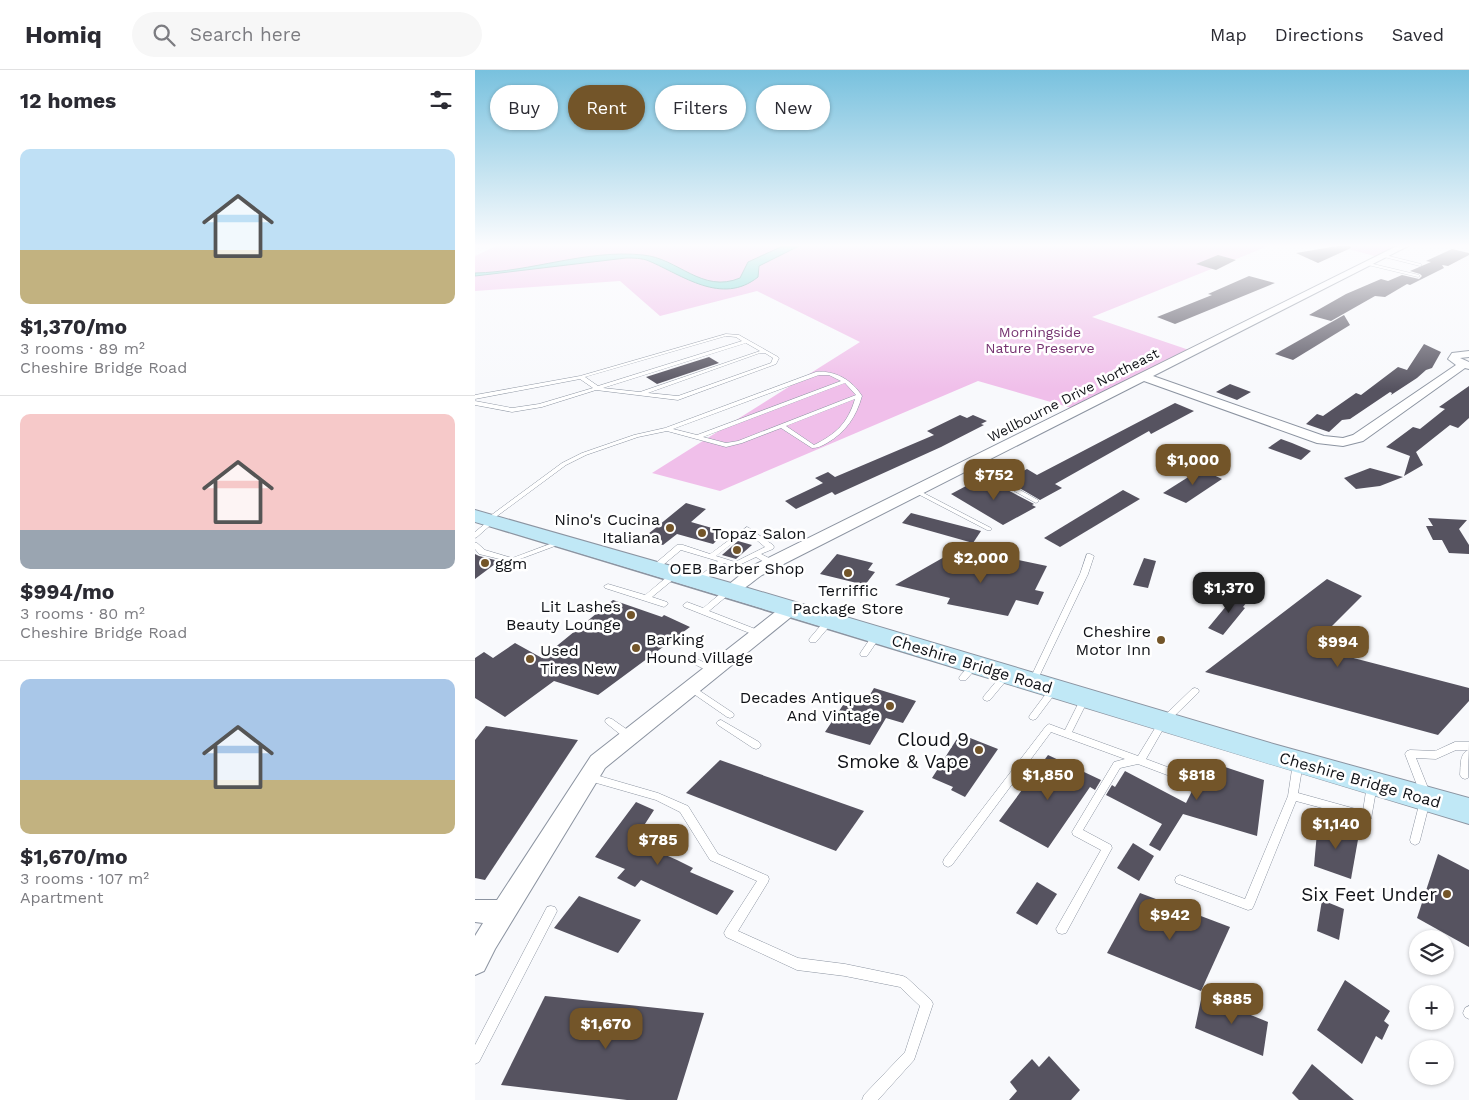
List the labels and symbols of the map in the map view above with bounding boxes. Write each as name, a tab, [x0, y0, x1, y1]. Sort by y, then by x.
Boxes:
park label: Morningside Nature Preserve	[985, 324, 1095, 356]
street label: Wellbourne Drive Northeast	[985, 345, 1161, 445]
pin: $1,000	[1152, 444, 1234, 486]
pin: $752	[964, 458, 1024, 501]
place label: Nino's Cucina Italiana	[554, 510, 660, 547]
marker: Nino's Cucina Italiana	[664, 522, 676, 534]
place label: Topaz Salon	[712, 524, 806, 543]
marker: Topaz Salon	[696, 527, 708, 539]
pin: $2,000	[940, 542, 1022, 584]
marker: OEB Barber Shop	[731, 544, 743, 556]
place label: ggm	[495, 554, 527, 573]
marker: ggm	[479, 557, 491, 569]
place label: OEB Barber Shop	[670, 559, 804, 578]
marker: Terriffic Package Store	[842, 567, 854, 579]
pin: $1,370	[1188, 572, 1270, 614]
place label: Terriffic Package Store	[792, 581, 904, 618]
place label: Lit Lashes Beauty Lounge	[506, 597, 621, 634]
marker: Lit Lashes Beauty Lounge	[625, 609, 637, 621]
place label: Cheshire Motor Inn	[1076, 622, 1151, 659]
pin: $994	[1308, 626, 1368, 668]
place label: Barking Hound Village	[646, 630, 753, 667]
street label: Cheshire Bridge Road	[889, 630, 1055, 698]
marker: Cheshire Motor Inn	[1155, 634, 1167, 646]
place label: Used Tires New	[540, 641, 617, 678]
marker: Barking Hound Village	[630, 642, 642, 654]
marker: Used Tires New	[524, 653, 536, 665]
place label: Decades Antiques And Vintage	[740, 688, 880, 725]
marker: Decades Antiques And Vintage	[884, 700, 896, 712]
place label: Cloud 9 Smoke & Vape	[837, 728, 969, 773]
marker: Cloud 9 Smoke & Vape	[973, 744, 985, 756]
street label: Cheshire Bridge Road	[1277, 748, 1443, 812]
pin: $1,850	[1007, 758, 1089, 801]
pin: $818	[1167, 758, 1227, 801]
pin: $1,140	[1295, 808, 1377, 850]
pin: $785	[628, 824, 688, 866]
place label: Six Feet Under	[1301, 883, 1437, 906]
marker: Six Feet Under	[1441, 888, 1453, 900]
pin: $942	[1140, 898, 1200, 941]
pin: $885	[1202, 982, 1262, 1025]
pin: $1,670	[565, 1008, 647, 1050]

